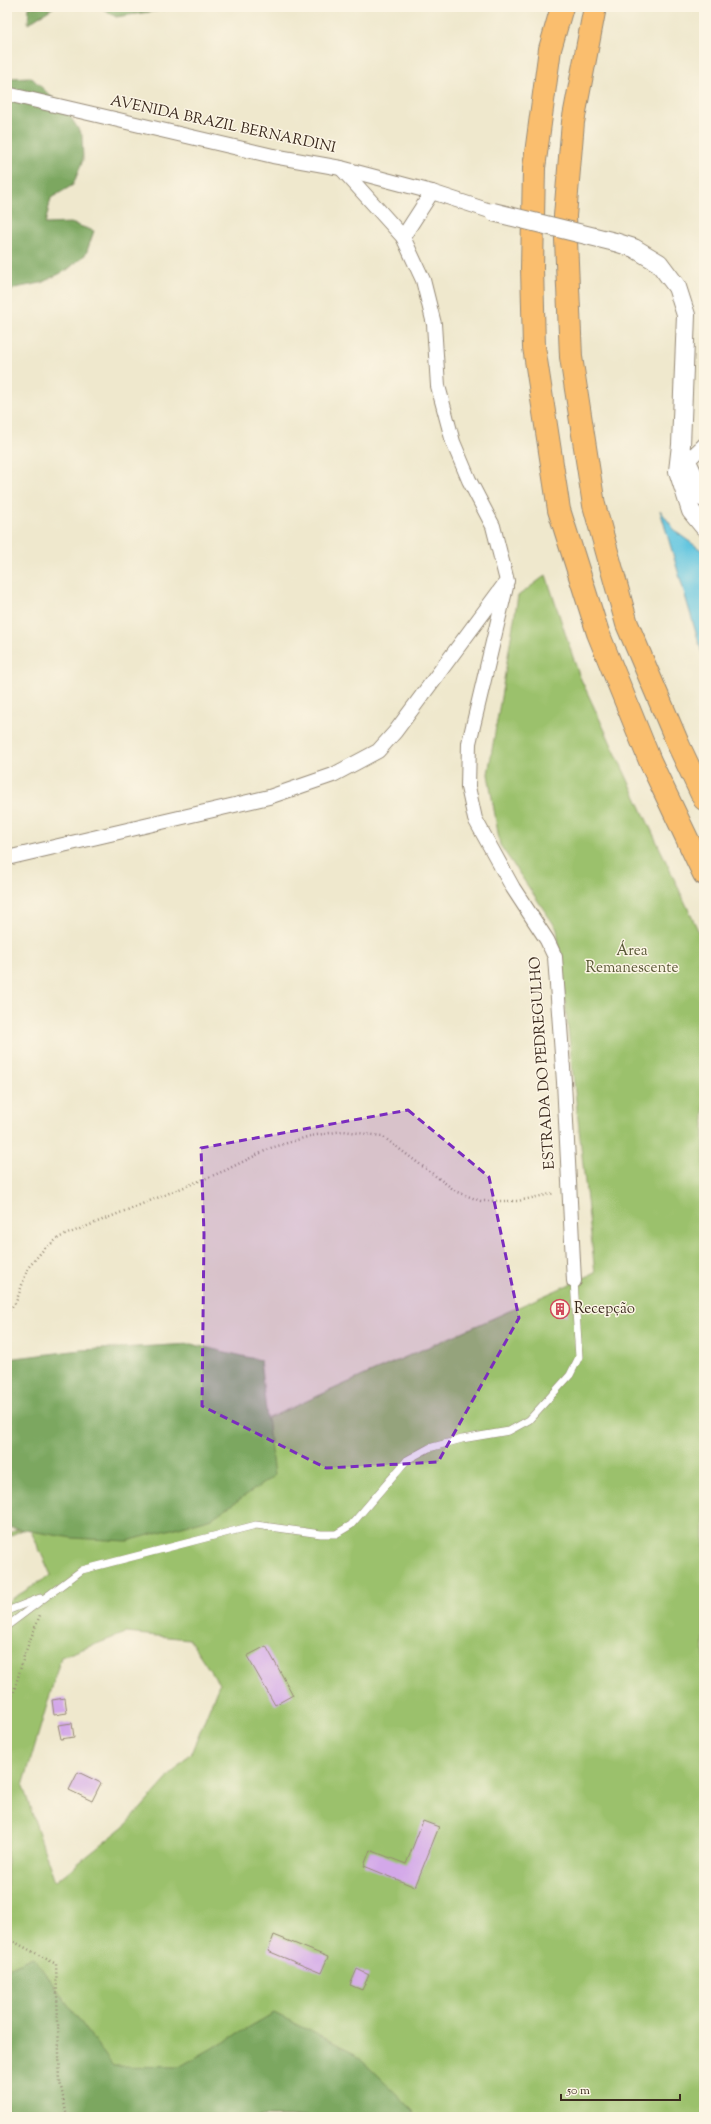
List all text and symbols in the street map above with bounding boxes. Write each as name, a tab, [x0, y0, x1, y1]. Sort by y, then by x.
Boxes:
street label: AVENIDA BRAZIL BERNARDINI	[108, 91, 338, 159]
park label: Área Remanescente	[586, 940, 678, 979]
street label: ESTRADA DO PEDREGULHO	[525, 956, 561, 1170]
building icon: Recepção	[549, 1298, 571, 1320]
place label: Recepção	[574, 1299, 635, 1320]
scale bar	[561, 2076, 680, 2102]
text: 50 m	[566, 2082, 590, 2100]

